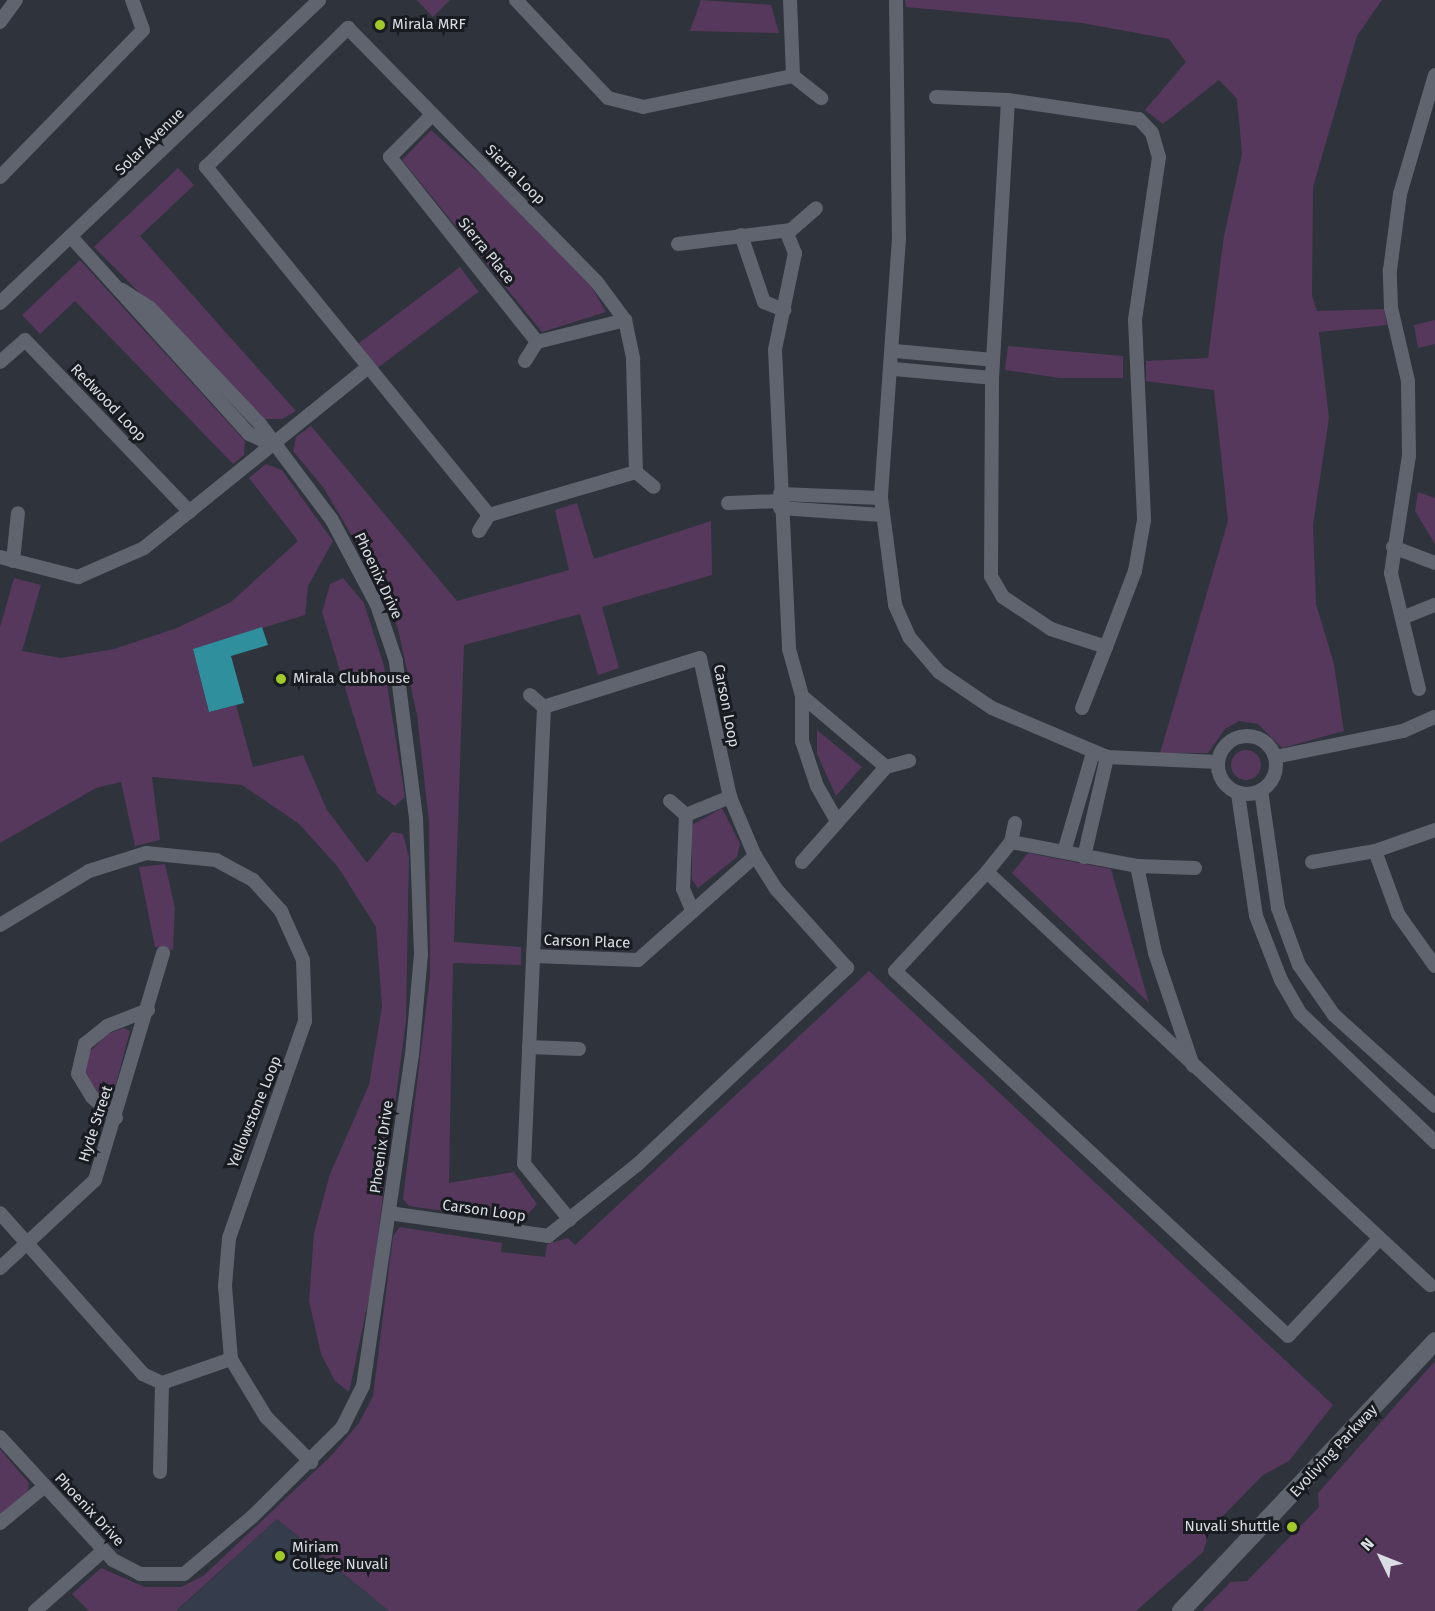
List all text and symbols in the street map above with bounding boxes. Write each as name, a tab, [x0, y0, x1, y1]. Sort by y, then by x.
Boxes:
place label: Mirala MRF	[392, 16, 466, 34]
marker: Mirala MRF	[373, 18, 387, 32]
street label: Solar Avenue	[112, 105, 188, 179]
street label: Sierra Loop	[481, 141, 549, 209]
street label: Sierra Place	[454, 214, 518, 288]
street label: Redwood Loop	[67, 361, 149, 445]
street label: Phoenix Drive	[350, 530, 406, 622]
street label: Carson Loop	[709, 663, 743, 749]
place label: Mirala Clubhouse	[293, 670, 410, 688]
marker: Mirala Clubhouse	[274, 672, 288, 686]
street label: Carson Place	[543, 931, 631, 953]
street label: Yellowstone Loop	[224, 1053, 286, 1171]
street label: Hyde Street	[75, 1083, 117, 1165]
street label: Phoenix Drive	[367, 1099, 397, 1195]
street label: Carson Loop	[441, 1196, 527, 1226]
street label: Evoliving Parkway	[1286, 1401, 1382, 1501]
street label: Phoenix Drive	[51, 1470, 127, 1550]
place label: Nuvali Shuttle	[1184, 1518, 1280, 1536]
marker: Nuvali Shuttle	[1285, 1520, 1299, 1534]
north arrow	[1351, 1527, 1411, 1587]
text: N	[1357, 1534, 1378, 1555]
place label: Miriam College Nuvali	[292, 1538, 388, 1573]
marker: Miriam College Nuvali	[273, 1549, 287, 1563]

